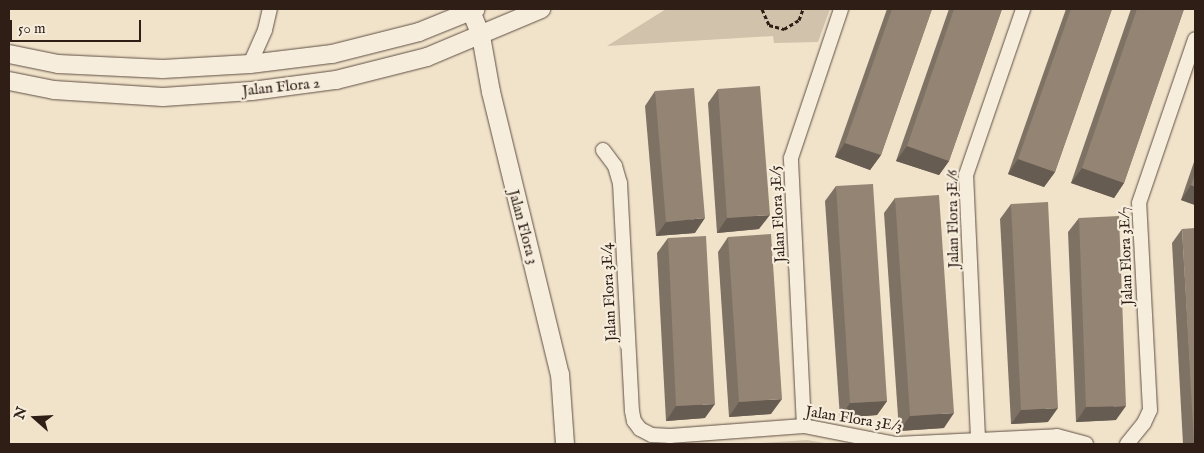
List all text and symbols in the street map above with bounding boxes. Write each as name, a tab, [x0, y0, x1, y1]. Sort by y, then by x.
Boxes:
scale bar	[12, 10, 144, 42]
text: 50 m	[18, 19, 46, 38]
street label: Jalan Flora 2	[241, 74, 321, 100]
street label: Jalan Flora 3E/5	[766, 165, 790, 263]
street label: Jalan Flora 3E/6	[943, 170, 963, 268]
street label: Jalan Flora 3	[504, 188, 542, 266]
street label: Jalan Flora 3E/7	[1115, 206, 1137, 306]
street label: Jalan Flora 3E/4	[597, 242, 621, 342]
north arrow	[10, 393, 60, 443]
street label: Jalan Flora 3E/3	[804, 402, 904, 436]
text: N	[10, 404, 31, 422]

